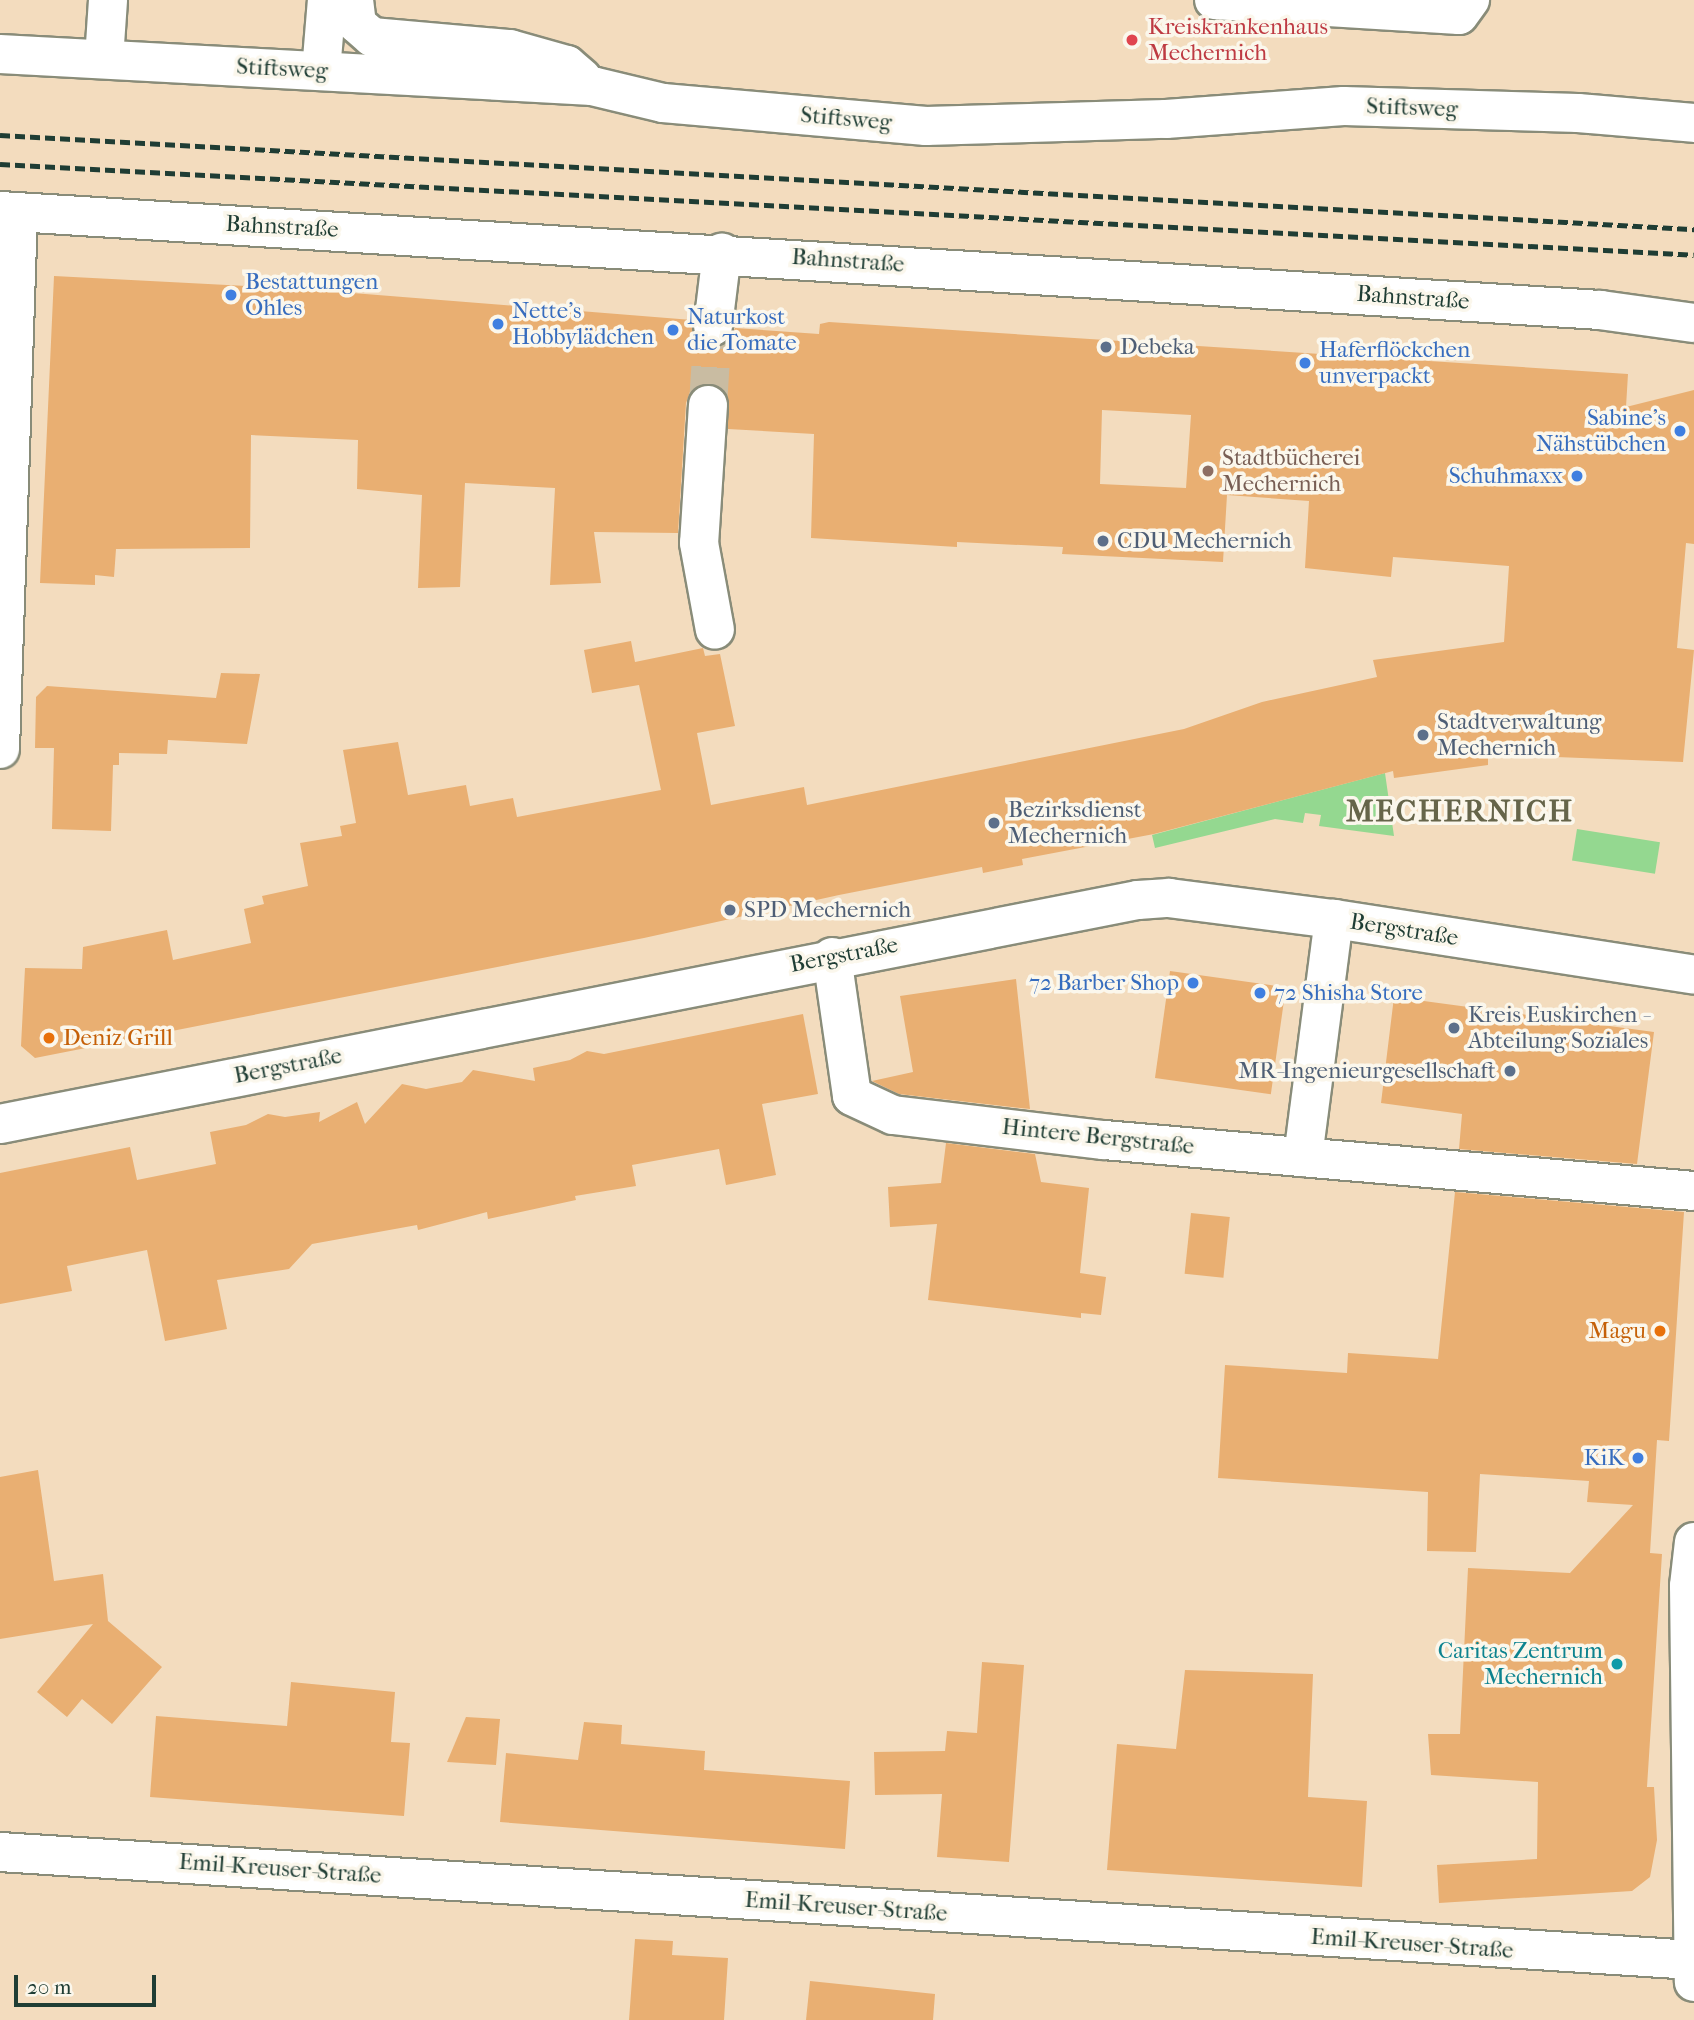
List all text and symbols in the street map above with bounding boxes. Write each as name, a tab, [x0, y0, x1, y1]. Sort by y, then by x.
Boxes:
place label: Kreiskrankenhaus Mechernich	[1148, 13, 1328, 67]
marker: Kreiskrankenhaus Mechernich	[1122, 30, 1142, 50]
street label: Stiftsweg	[236, 53, 328, 85]
street label: Stiftsweg	[1366, 93, 1458, 123]
street label: Stiftsweg	[799, 101, 893, 137]
street label: Bahnstraße	[225, 210, 339, 244]
street label: Bahnstraße	[791, 243, 905, 279]
place label: Bestattungen Ohles	[245, 268, 378, 322]
street label: Bahnstraße	[1356, 280, 1470, 316]
marker: Bestattungen Ohles	[223, 287, 239, 303]
place label: Nette's Hobbylädchen	[512, 297, 654, 351]
place label: Naturkost die Tomate	[687, 303, 797, 357]
marker: Nette's Hobbylädchen	[490, 316, 506, 332]
marker: Naturkost die Tomate	[665, 322, 681, 338]
place label: Debeka	[1120, 333, 1195, 361]
place label: Haferflöckchen unverpackt	[1319, 336, 1470, 390]
marker: Debeka	[1098, 339, 1114, 355]
marker: Haferflöckchen unverpackt	[1297, 355, 1313, 371]
place label: Sabine's Nähstübchen	[1536, 404, 1666, 458]
marker: Sabine's Nähstübchen	[1672, 423, 1688, 439]
place label: Stadtbücherei Mechernich	[1222, 444, 1360, 498]
place label: Schuhmaxx	[1449, 462, 1563, 490]
marker: Stadtbücherei Mechernich	[1200, 463, 1216, 479]
marker: Schuhmaxx	[1569, 468, 1585, 484]
place label: CDU Mechernich	[1117, 527, 1292, 555]
marker: CDU Mechernich	[1095, 533, 1111, 549]
place label: Stadtverwaltung Mechernich	[1437, 708, 1601, 762]
marker: Stadtverwaltung Mechernich	[1415, 727, 1431, 743]
district label: MECHERNICH	[1347, 794, 1573, 830]
place label: Bezirksdienst Mechernich	[1008, 796, 1142, 850]
marker: Bezirksdienst Mechernich	[986, 815, 1002, 831]
place label: SPD Mechernich	[744, 896, 911, 924]
marker: SPD Mechernich	[722, 902, 738, 918]
street label: Bergstraße	[1348, 908, 1460, 952]
street label: Bergstraße	[788, 931, 900, 979]
place label: 72 Barber Shop	[1029, 969, 1179, 997]
marker: 72 Barber Shop	[1185, 975, 1201, 991]
place label: 72 Shisha Store	[1274, 979, 1423, 1007]
marker: 72 Shisha Store	[1252, 985, 1268, 1001]
place label: Kreis Euskirchen - Abteilung Soziales	[1468, 1001, 1648, 1055]
marker: Kreis Euskirchen - Abteilung Soziales	[1446, 1020, 1462, 1036]
place label: Deniz Grill	[63, 1024, 173, 1052]
marker: Deniz Grill	[41, 1030, 57, 1046]
street label: Bergstraße	[232, 1042, 344, 1090]
place label: MR-Ingenieurgesellschaft	[1238, 1057, 1496, 1085]
marker: MR-Ingenieurgesellschaft	[1502, 1063, 1518, 1079]
street label: Hintere Bergstraße	[1001, 1113, 1195, 1161]
place label: Magu	[1589, 1317, 1646, 1345]
marker: Magu	[1652, 1323, 1668, 1339]
place label: KiK	[1584, 1444, 1624, 1472]
marker: KiK	[1630, 1450, 1646, 1466]
place label: Caritas Zentrum Mechernich	[1438, 1637, 1603, 1691]
marker: Caritas Zentrum Mechernich	[1609, 1656, 1625, 1672]
street label: Emil-Kreuser-Straße	[178, 1848, 382, 1890]
street label: Emil-Kreuser-Straße	[744, 1886, 948, 1928]
street label: Emil-Kreuser-Straße	[1310, 1923, 1514, 1965]
scale bar	[18, 1960, 159, 2004]
text: 20 m	[27, 1975, 71, 1999]

